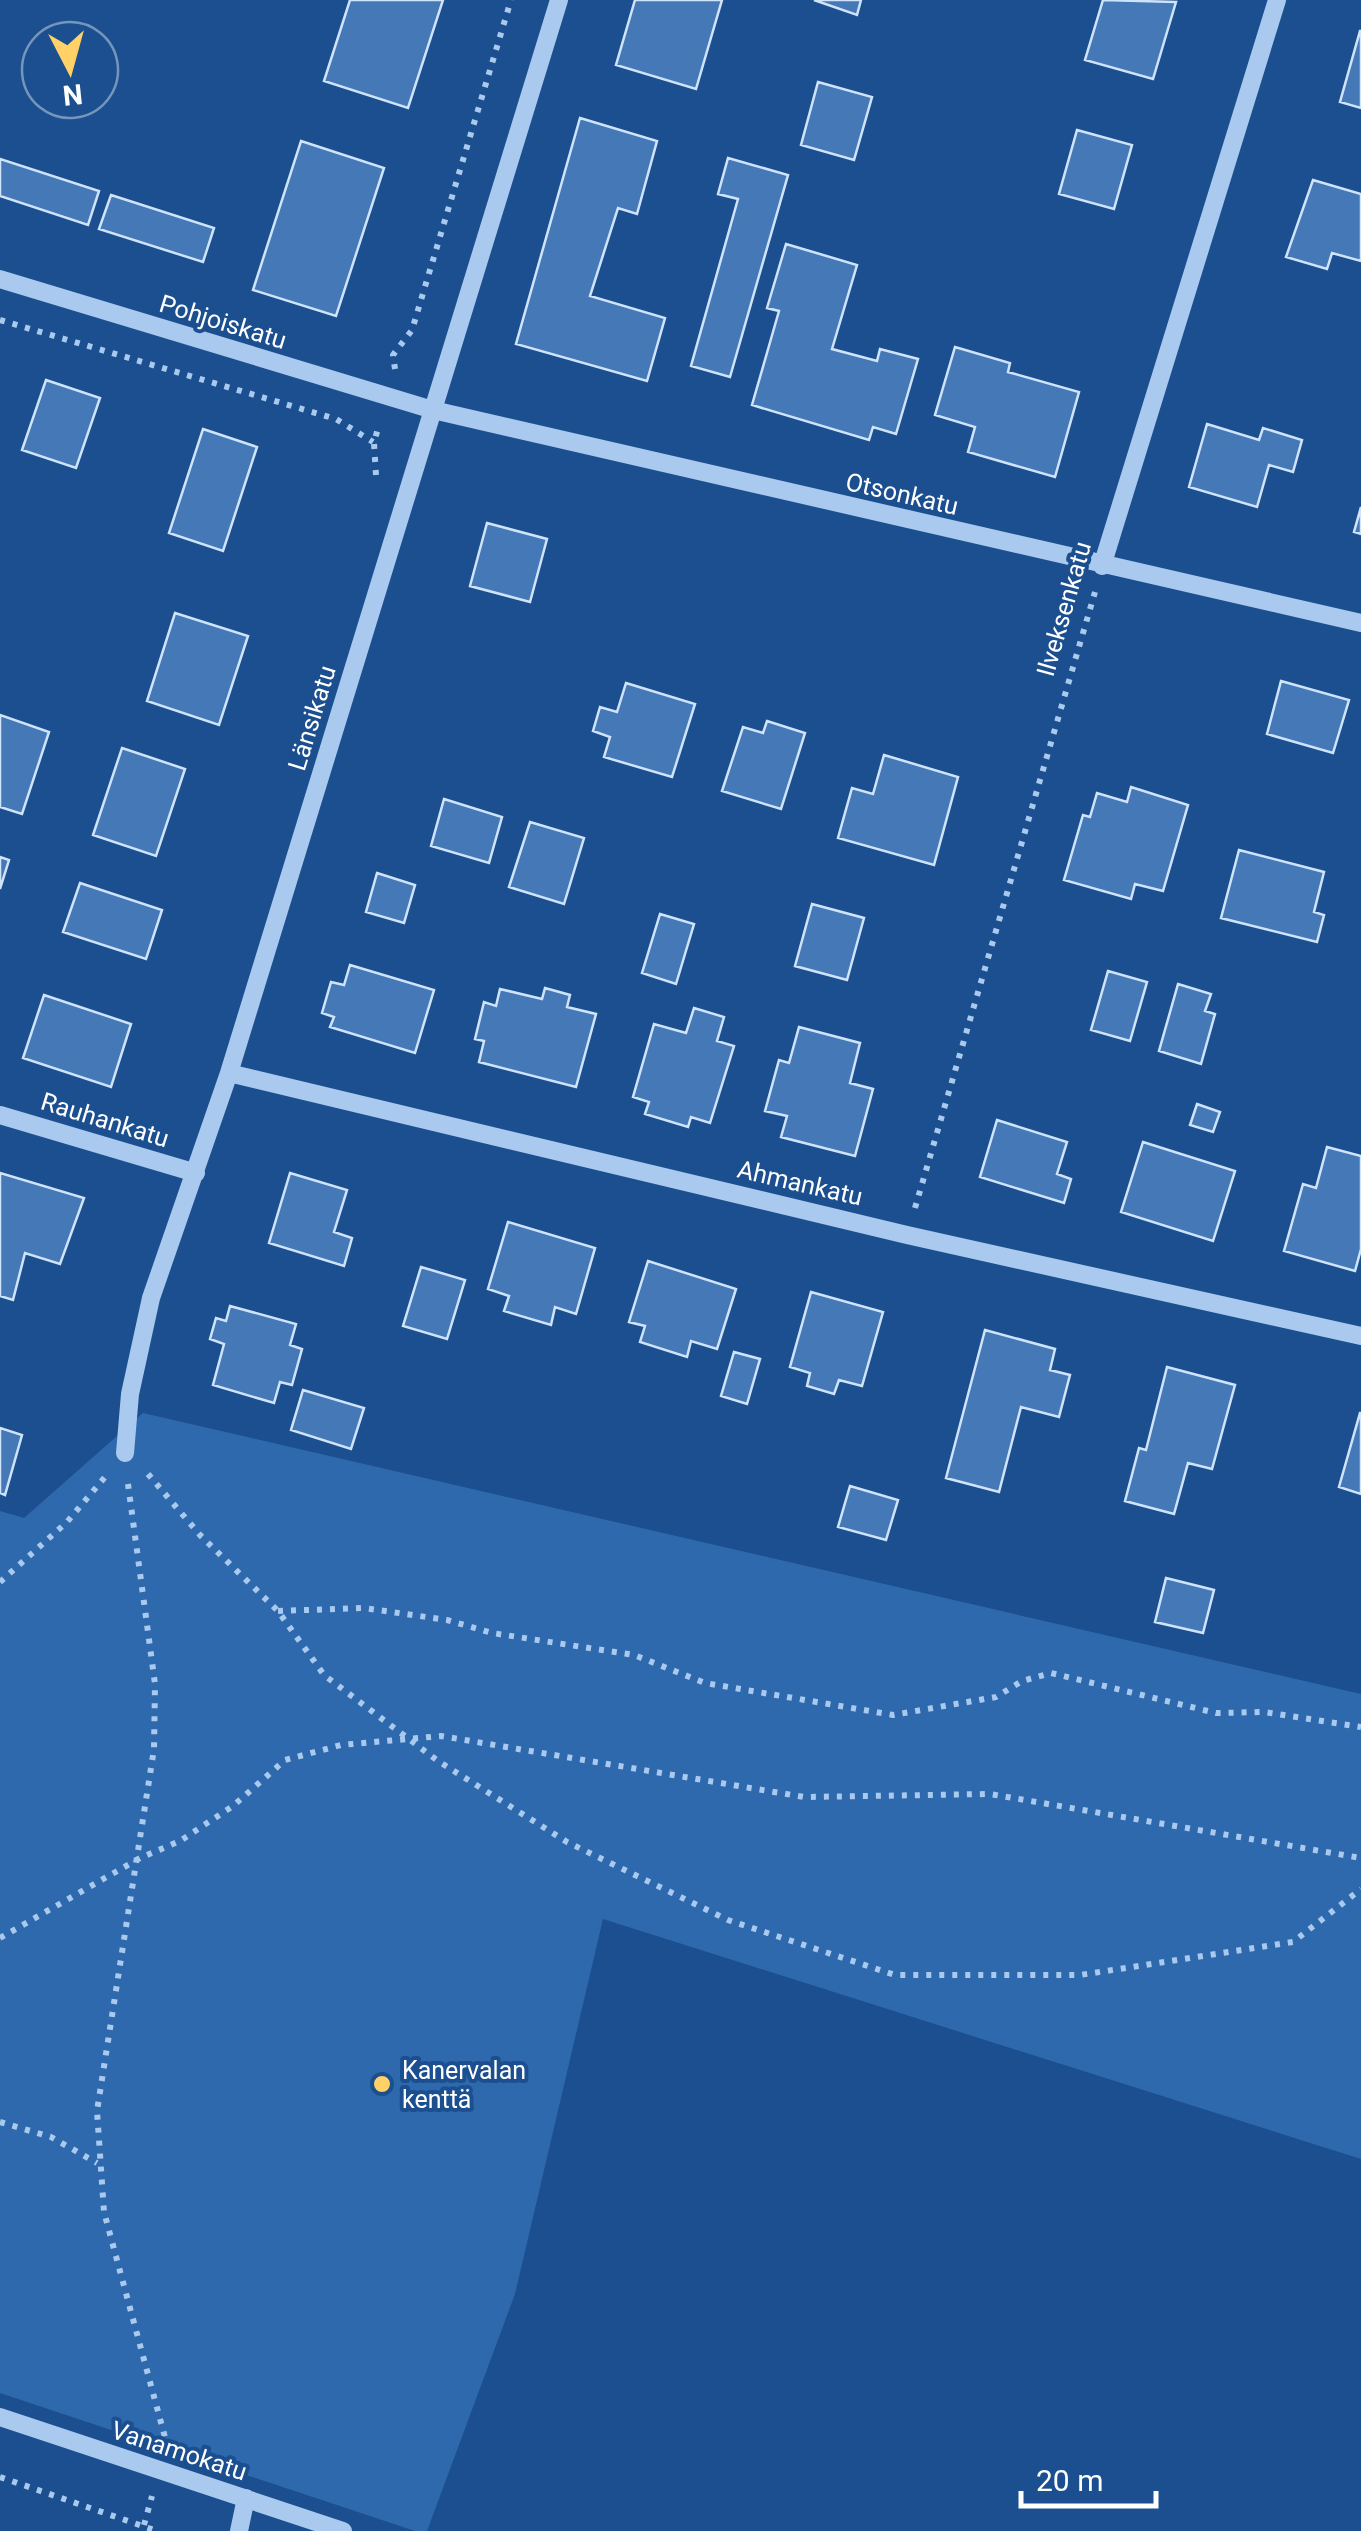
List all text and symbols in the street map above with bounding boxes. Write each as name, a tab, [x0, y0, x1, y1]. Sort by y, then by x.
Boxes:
north arrow	[20, 20, 120, 120]
text: N	[61, 77, 84, 112]
street label: Pohjoiskatu	[156, 289, 290, 355]
street label: Otsonkatu	[843, 467, 961, 521]
street label: Ilveksenkatu	[1031, 538, 1097, 680]
street label: Länsikatu	[282, 662, 342, 774]
street label: Rauhankatu	[38, 1087, 172, 1153]
street label: Ahmankatu	[735, 1155, 865, 1211]
place label: Kanervalan kenttä	[402, 2056, 526, 2114]
marker: Kanervalan kenttä	[371, 2073, 393, 2095]
street label: Vanamokatu	[108, 2415, 250, 2487]
scale bar	[1021, 2446, 1156, 2508]
text: 20 m	[1036, 2463, 1103, 2498]

